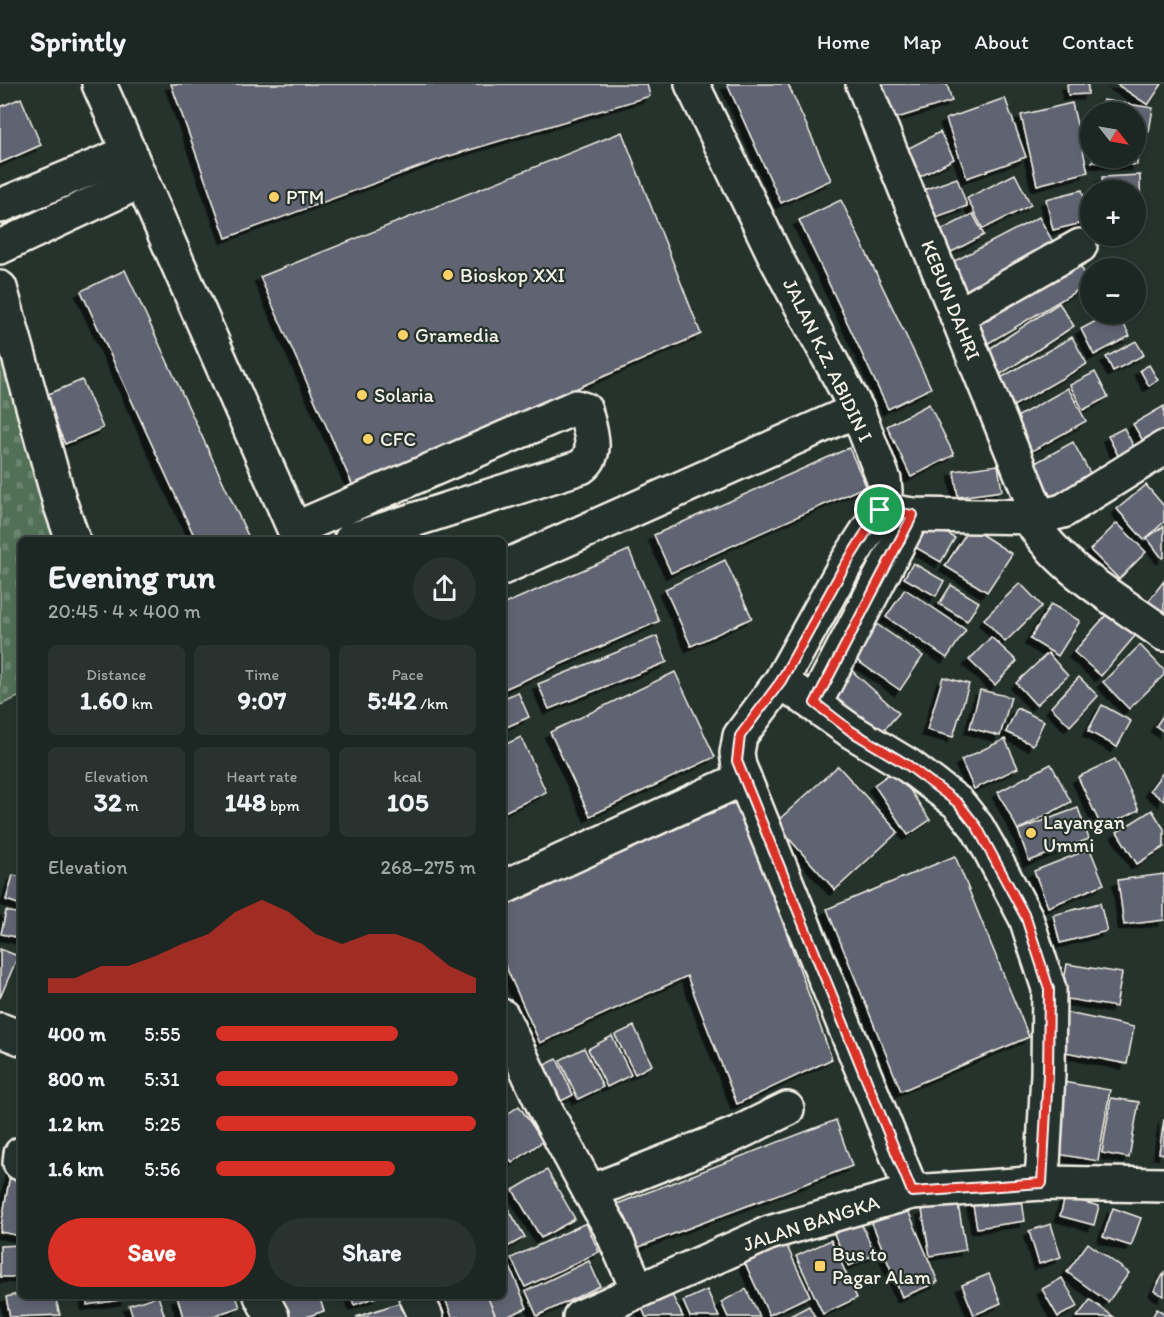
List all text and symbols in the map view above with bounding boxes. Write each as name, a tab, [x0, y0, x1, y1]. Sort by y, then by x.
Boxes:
text: Sprintly	[30, 24, 126, 58]
text: Home	[817, 29, 870, 54]
text: Map	[903, 29, 942, 54]
text: About	[975, 29, 1029, 54]
text: Contact	[1062, 29, 1134, 54]
north arrow	[1080, 102, 1146, 168]
map controls	[1080, 102, 1146, 324]
button: +	[1080, 180, 1146, 246]
place label: PTM	[286, 185, 324, 209]
marker: PTM	[267, 190, 281, 204]
street label: KEBUN DAHRI	[916, 236, 986, 364]
button: −	[1080, 258, 1146, 324]
place label: Bioskop XXI	[460, 263, 565, 287]
marker: Bioskop XXI	[441, 268, 455, 282]
street label: JALAN K.Z. ABIDIN I	[778, 274, 878, 446]
place label: Gramedia	[415, 323, 500, 347]
marker: Gramedia	[396, 328, 410, 342]
place label: Solaria	[374, 383, 435, 407]
marker: Solaria	[355, 388, 369, 402]
place label: CFC	[380, 427, 416, 451]
marker: CFC	[361, 432, 375, 446]
pin	[854, 484, 905, 535]
icon: arrive	[863, 493, 896, 526]
text: Evening run	[48, 557, 215, 596]
button: share	[413, 557, 476, 620]
text: 20:45 · 4 × 400 m	[48, 599, 201, 623]
text: Distance	[86, 665, 146, 684]
text: Time	[245, 665, 279, 684]
text: Pace	[392, 665, 424, 684]
text: 1.60	[80, 684, 128, 716]
text: 9:07	[238, 684, 286, 716]
text: 5:42	[367, 684, 417, 716]
text: km	[128, 694, 153, 713]
text: /km	[417, 694, 448, 713]
text: Elevation	[85, 767, 148, 786]
text: Heart rate	[227, 767, 297, 786]
text: kcal	[393, 767, 422, 786]
text: 32	[94, 786, 122, 818]
text: 148	[224, 786, 266, 818]
text: 105	[387, 786, 429, 818]
text: m	[122, 796, 139, 815]
text: bpm	[266, 796, 300, 815]
place label: Layangan Ummi	[1043, 810, 1125, 857]
marker: Layangan Ummi	[1024, 826, 1038, 840]
text: Elevation	[48, 855, 127, 879]
text: 268–275 m	[381, 855, 476, 879]
text: 400 m	[48, 1022, 106, 1046]
text: 5:55	[144, 1022, 180, 1046]
text: 800 m	[48, 1067, 105, 1091]
text: 5:31	[144, 1067, 180, 1091]
text: 1.2 km	[48, 1112, 104, 1136]
text: 5:25	[144, 1112, 180, 1136]
text: 1.6 km	[48, 1157, 104, 1181]
text: 5:56	[144, 1157, 180, 1181]
street label: JALAN BANGKA	[740, 1190, 882, 1256]
button: Save	[48, 1218, 256, 1287]
button: Share	[268, 1218, 476, 1287]
place label: Bus to Pagar Alam	[832, 1242, 931, 1289]
marker: Bus to Pagar Alam	[813, 1259, 827, 1273]

